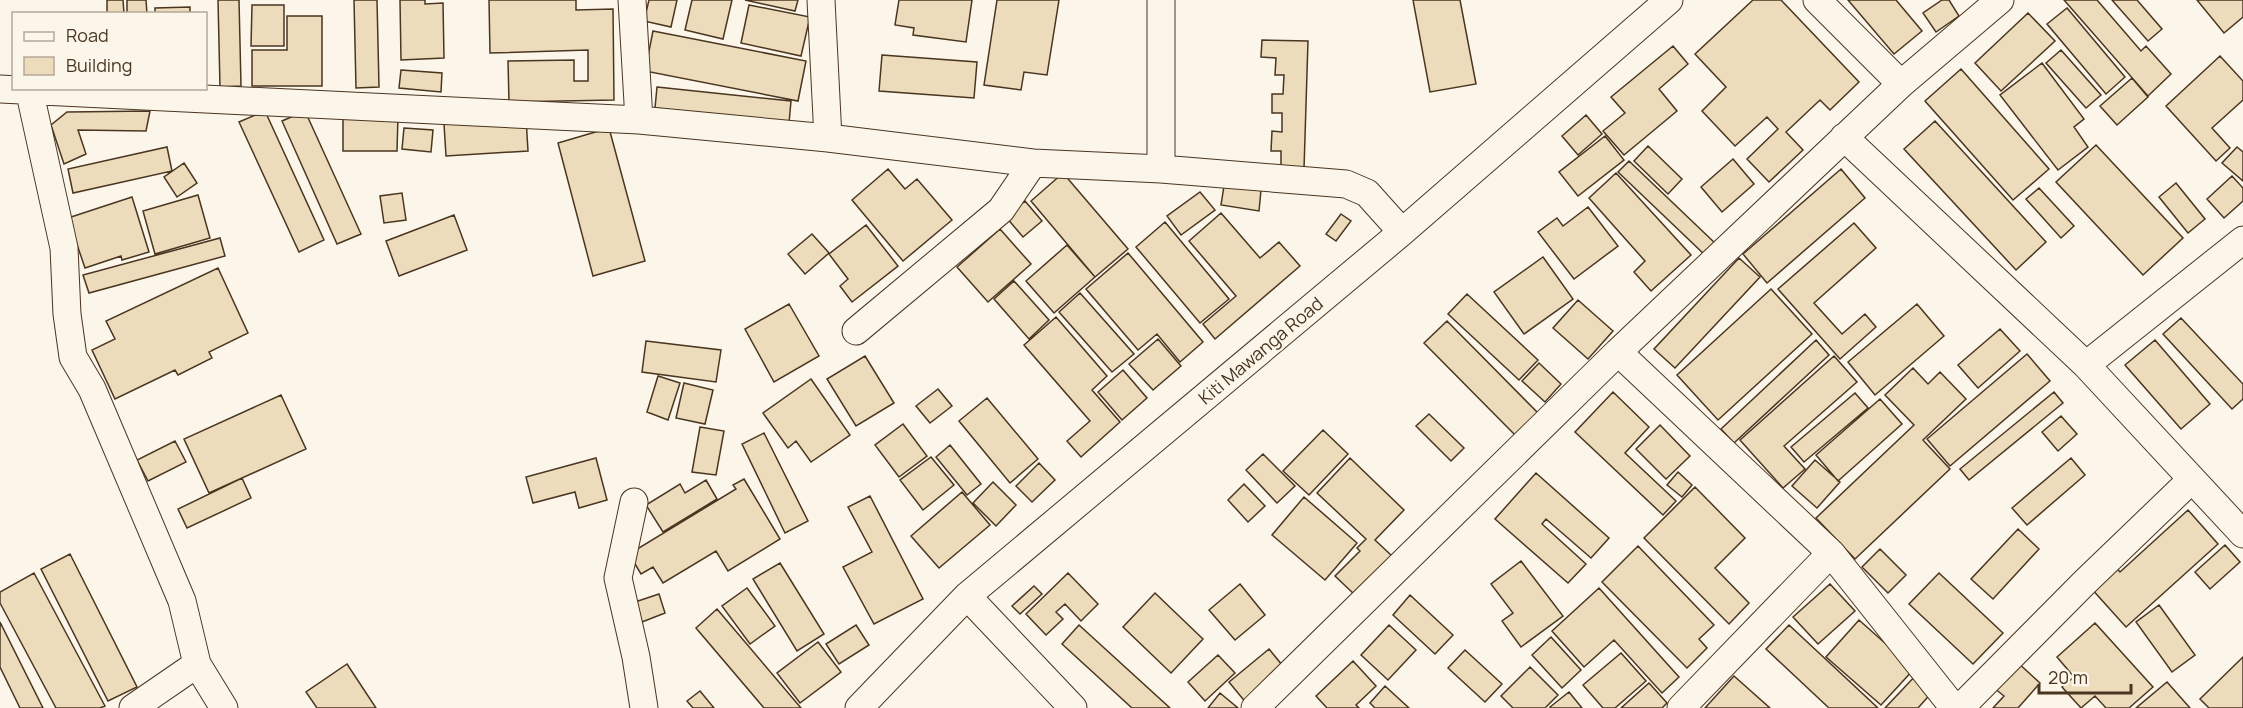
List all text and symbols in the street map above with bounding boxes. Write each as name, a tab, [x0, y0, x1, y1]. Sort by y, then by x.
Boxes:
legend	[12, 12, 207, 90]
text: Road	[66, 23, 109, 47]
text: Building	[66, 53, 132, 77]
street label: Kiti Mawanga Road	[1193, 291, 1328, 409]
scale bar	[2039, 657, 2130, 695]
text: 20 m	[2048, 665, 2088, 689]

